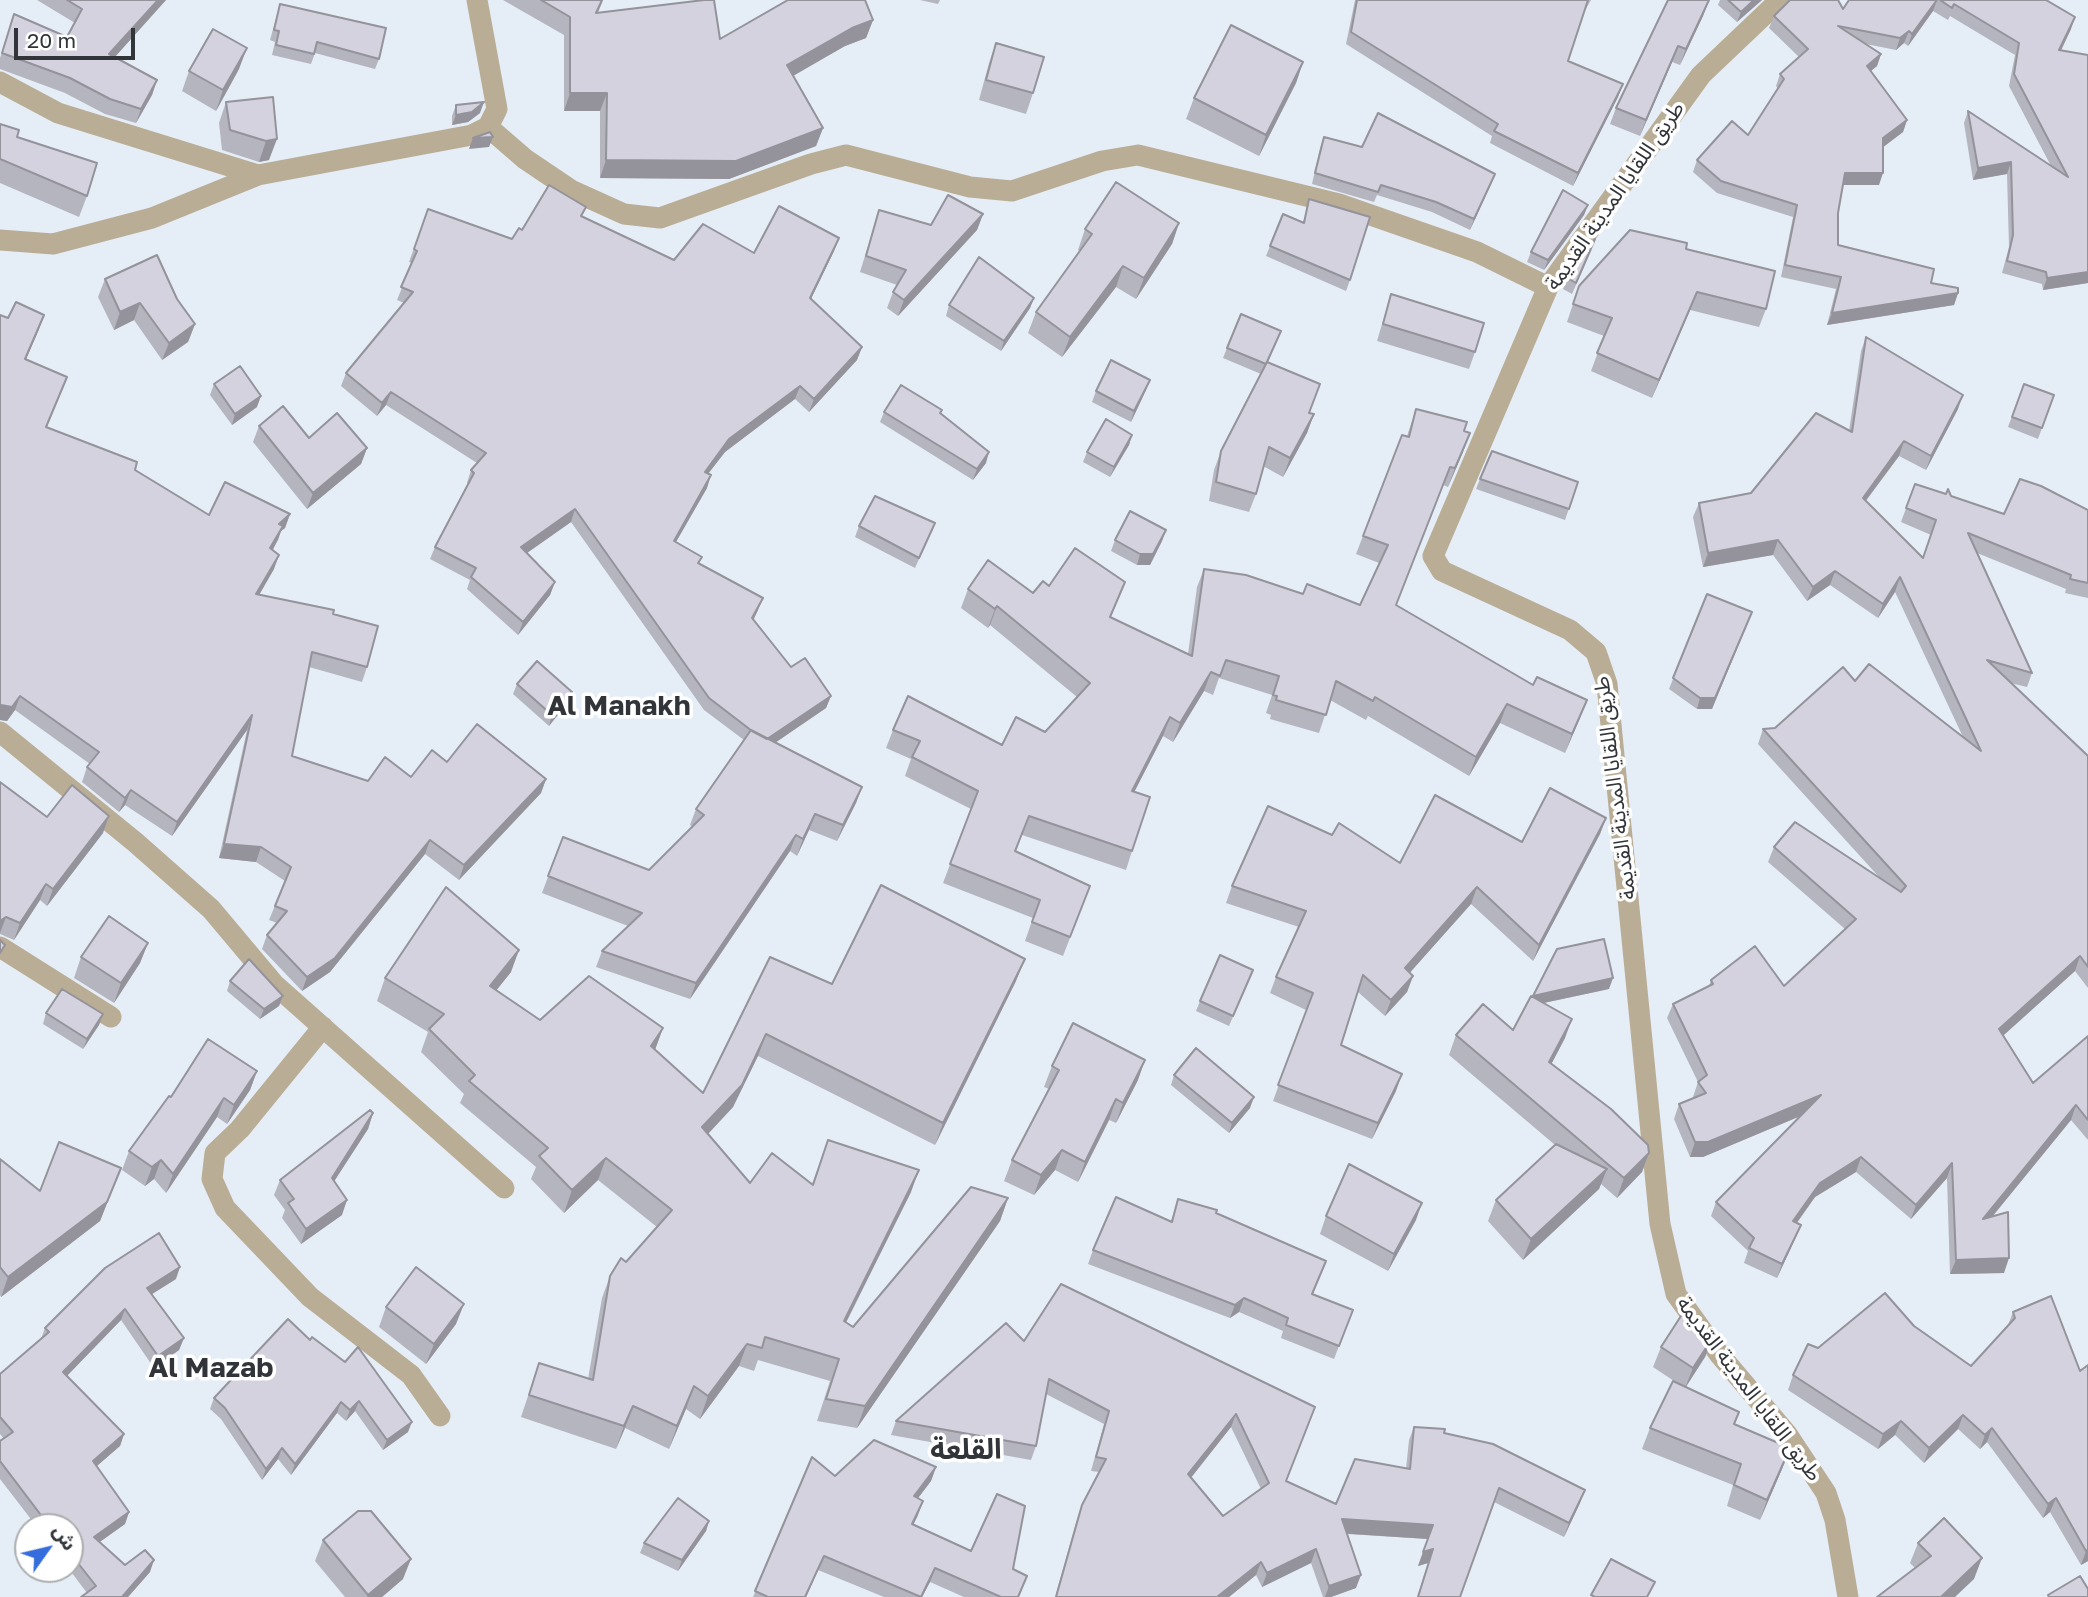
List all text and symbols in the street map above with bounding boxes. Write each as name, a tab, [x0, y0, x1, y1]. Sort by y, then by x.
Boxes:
scale bar	[18, 14, 138, 58]
text: 20 m	[27, 27, 76, 53]
street label: طريق اللقايا المدينة القديمة	[1540, 97, 1690, 295]
street label: طريق اللقايا المدينة القديمة	[1589, 675, 1641, 901]
district label: Al Manakh	[547, 689, 691, 723]
street label: طريق اللقايا المدينة القديمة	[1671, 1292, 1827, 1486]
district label: Al Mazab	[149, 1351, 273, 1385]
district label: القلعة	[930, 1433, 1002, 1467]
north arrow	[14, 1513, 84, 1583]
text: ش	[48, 1520, 82, 1554]

